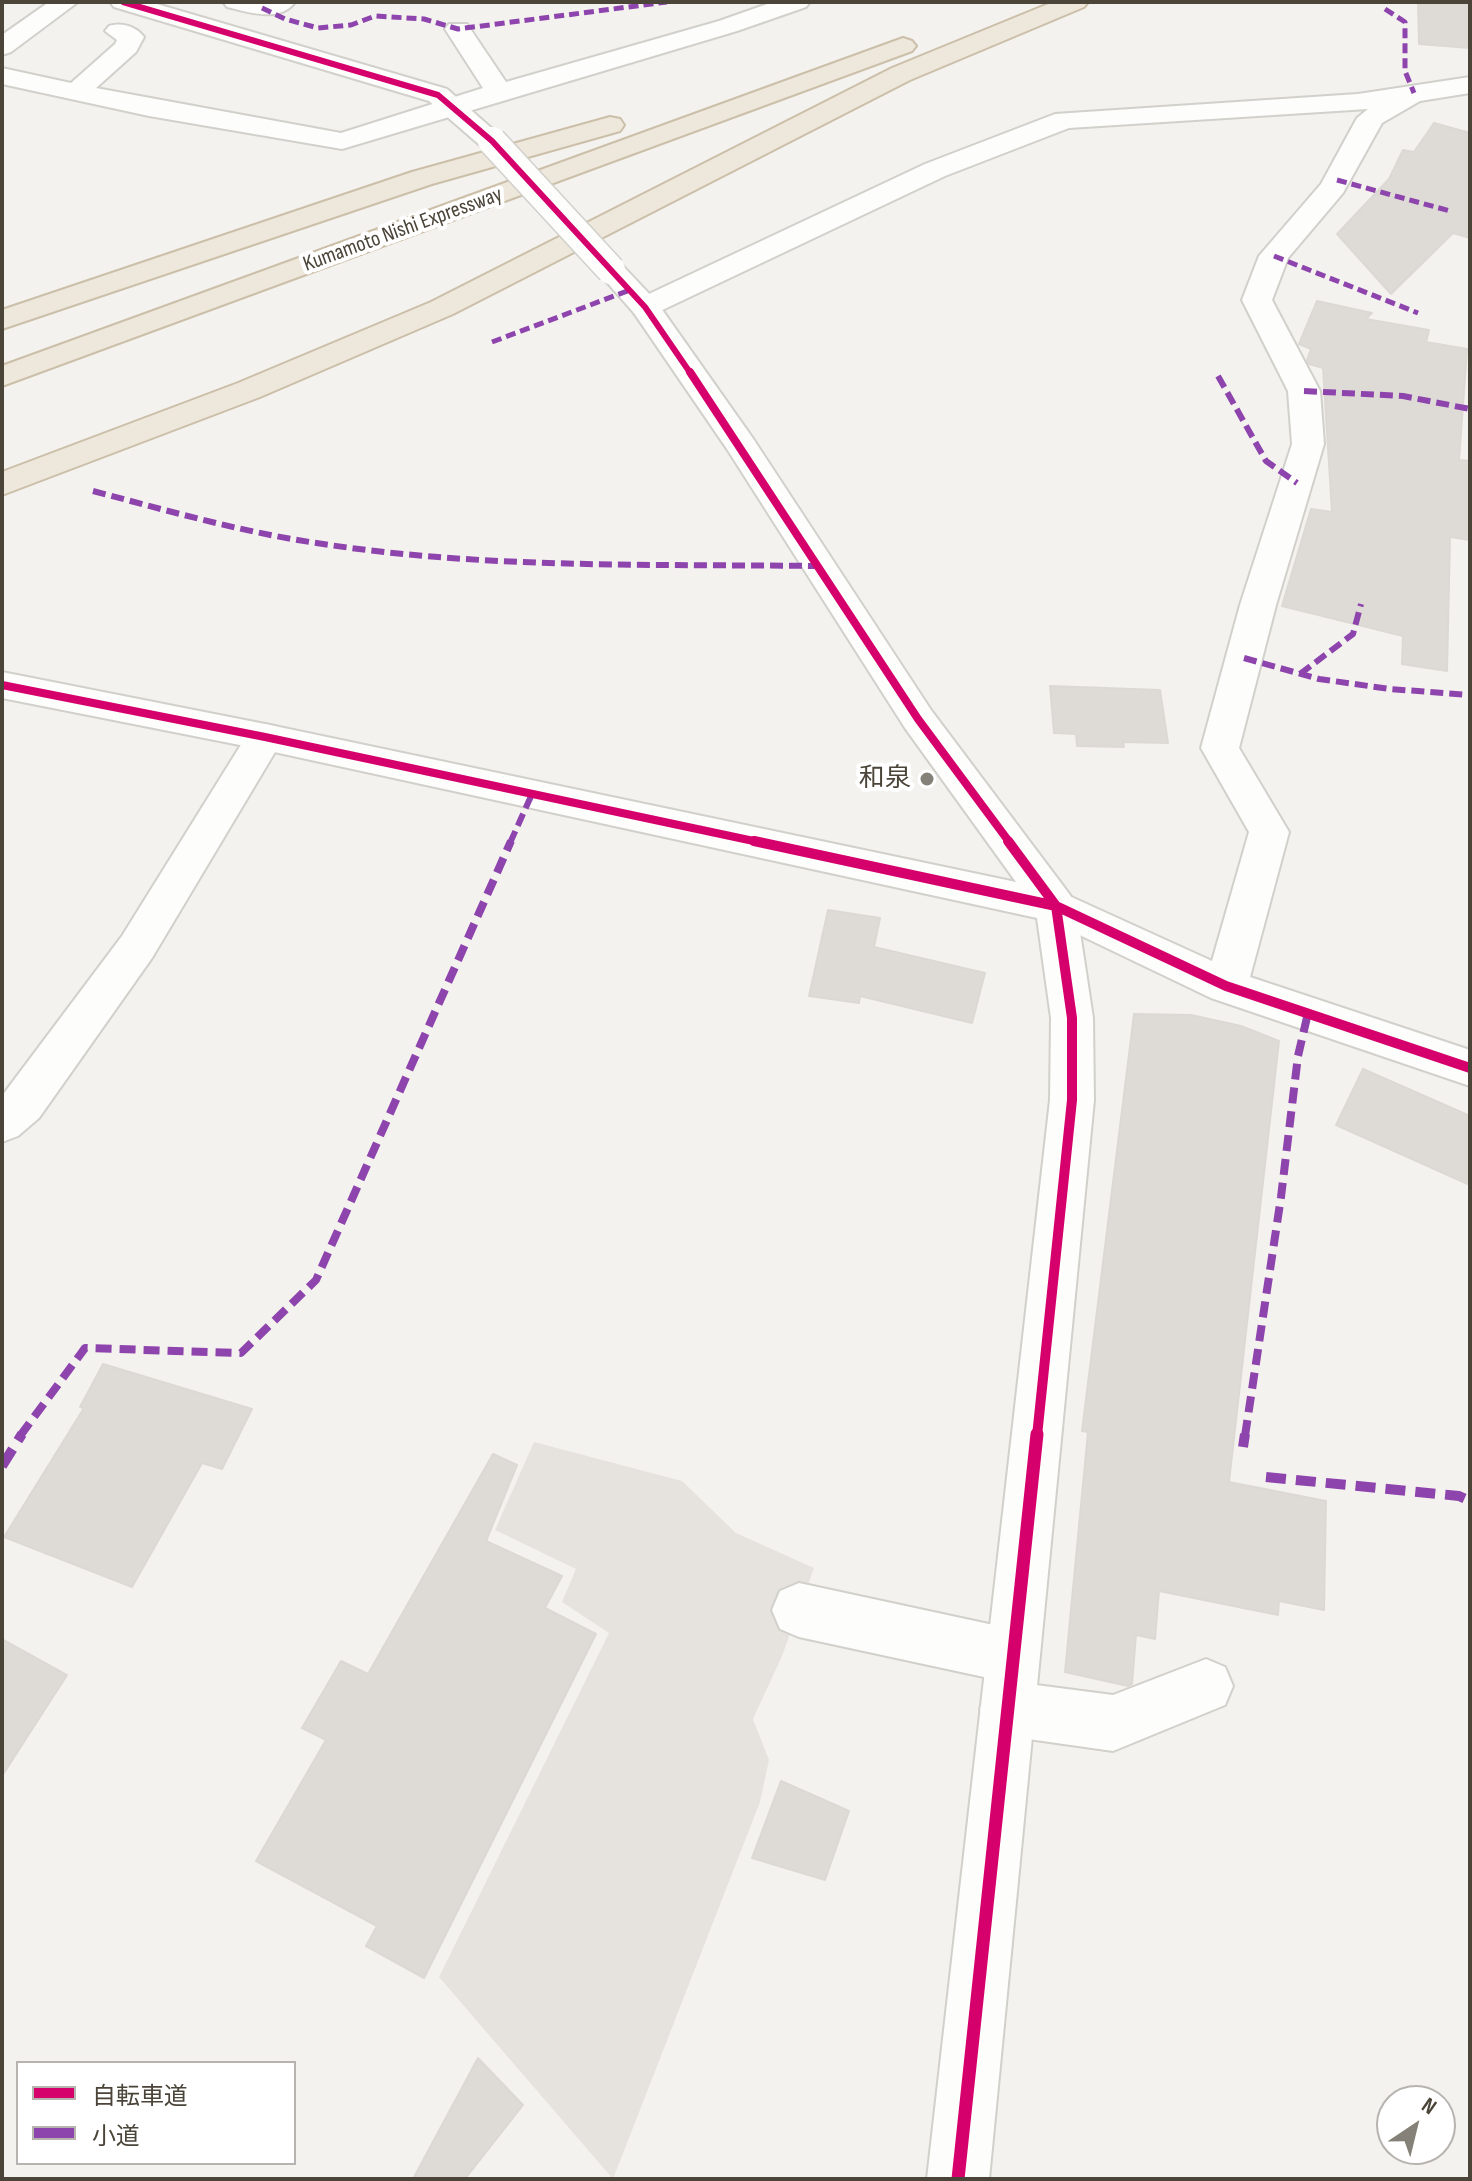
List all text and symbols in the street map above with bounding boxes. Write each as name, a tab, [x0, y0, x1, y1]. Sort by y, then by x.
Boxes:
street label: Kumamoto Nishi Expressway	[300, 182, 506, 278]
place label: 和泉	[859, 763, 911, 795]
marker: 和泉	[918, 770, 936, 788]
legend	[16, 2061, 296, 2165]
text: 自転車道	[92, 2082, 188, 2111]
north arrow	[1376, 2085, 1456, 2165]
text: N	[1416, 2092, 1441, 2121]
text: 小道	[92, 2122, 140, 2151]

